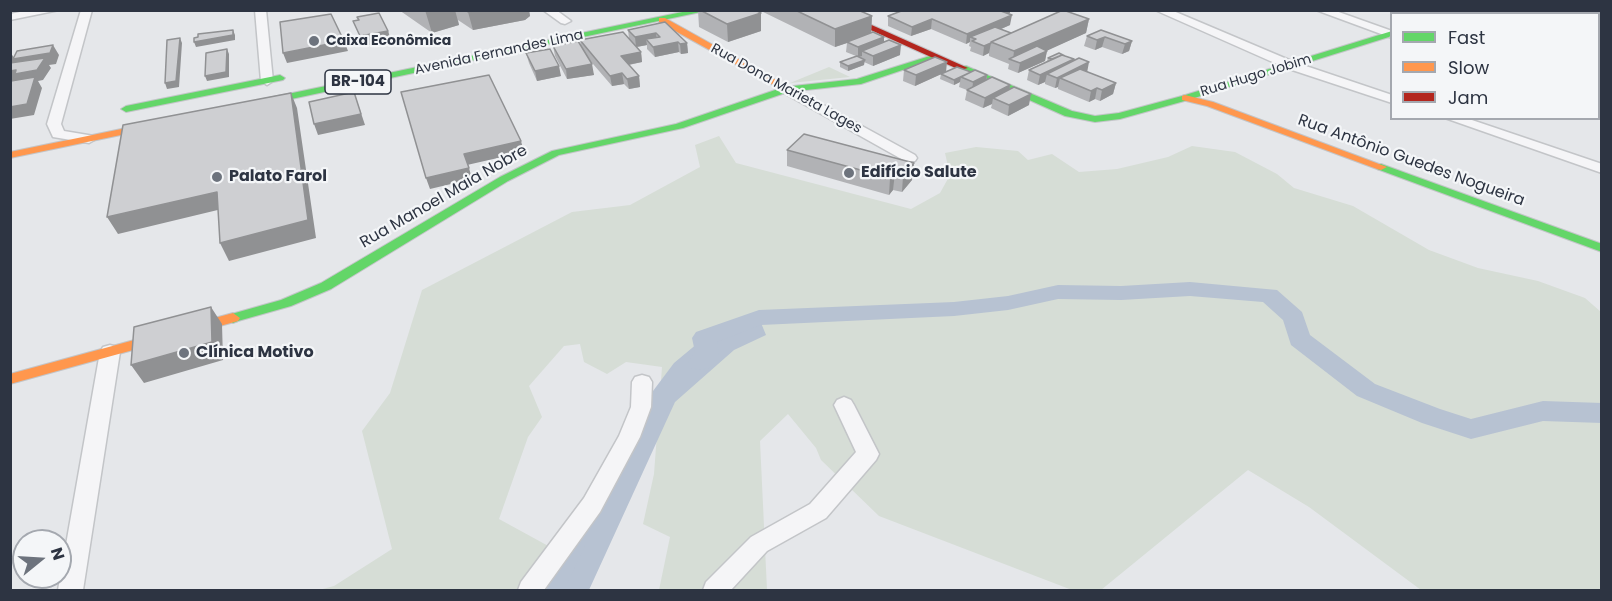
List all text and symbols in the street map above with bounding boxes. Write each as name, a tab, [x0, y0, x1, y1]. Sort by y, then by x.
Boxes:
legend	[1390, 12, 1600, 120]
text: Fast	[1448, 25, 1485, 50]
street label: Avenida Fernandes Lima	[413, 27, 585, 79]
place label: Caixa Econômica	[326, 33, 451, 49]
marker: Caixa Econômica	[307, 34, 321, 48]
street label: Rua Dona Marieta Lages	[708, 40, 864, 138]
street label: Rua Hugo Jobim	[1198, 51, 1314, 101]
text: Slow	[1448, 55, 1489, 80]
road number: BR-104	[325, 70, 391, 94]
text: Jam	[1448, 85, 1488, 110]
street label: Rua Antônio Guedes Nogueira	[1295, 111, 1527, 211]
street label: Rua Manoel Maia Nobre	[357, 141, 531, 253]
place label: Edifício Salute	[861, 163, 977, 183]
marker: Edifício Salute	[842, 166, 856, 180]
place label: Palato Farol	[229, 167, 327, 187]
marker: Palato Farol	[210, 170, 224, 184]
place label: Clínica Motivo	[196, 343, 314, 363]
marker: Clínica Motivo	[177, 346, 191, 360]
north arrow	[12, 529, 72, 589]
text: N	[45, 545, 70, 563]

